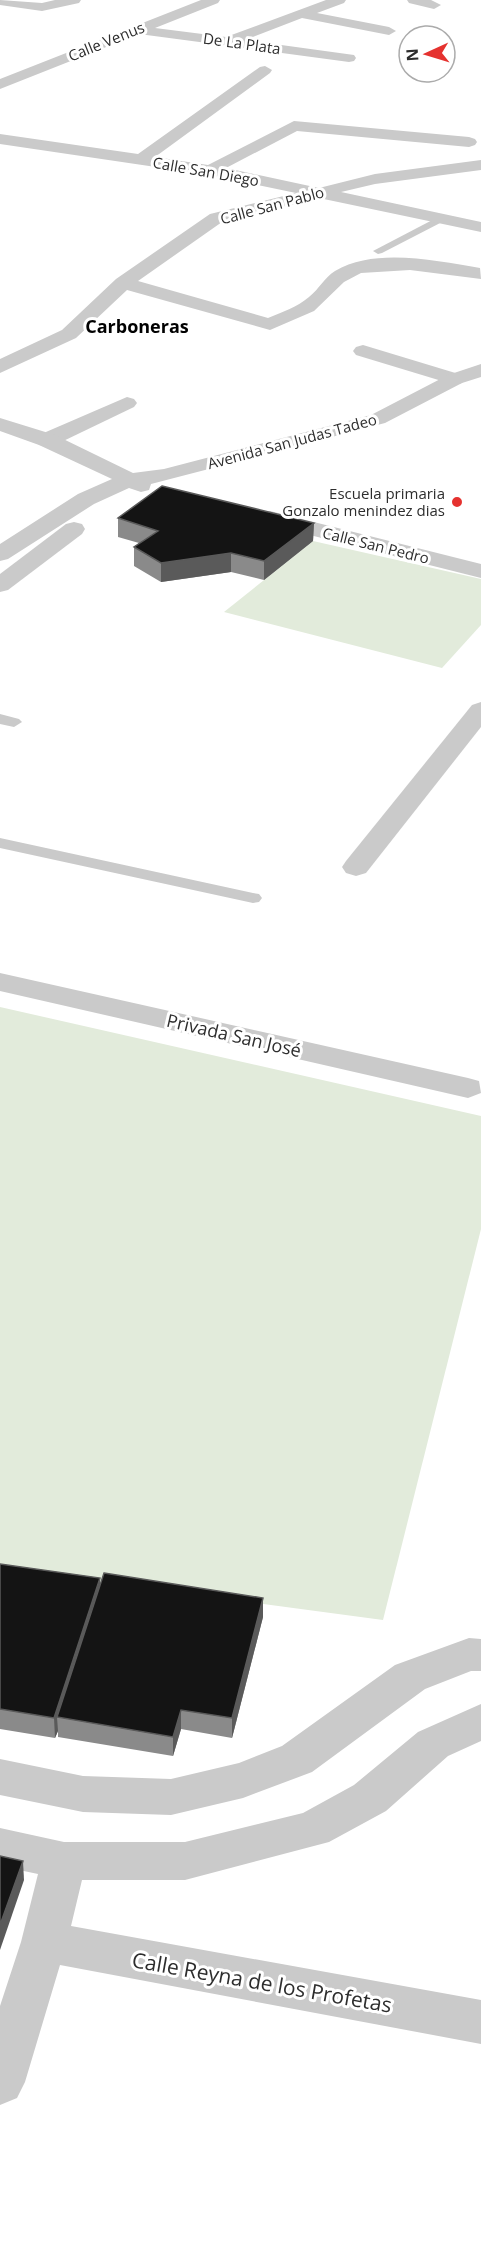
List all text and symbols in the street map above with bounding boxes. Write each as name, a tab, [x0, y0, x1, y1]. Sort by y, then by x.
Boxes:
street label: Calle Venus	[65, 17, 147, 65]
north arrow	[397, 24, 457, 84]
street label: De La Plata	[202, 28, 282, 58]
text: N	[401, 48, 423, 62]
street label: Calle San Diego	[151, 152, 261, 190]
street label: Calle San Pablo	[218, 182, 326, 228]
district label: Carboneras	[85, 314, 189, 338]
street label: Avenida San Judas Tadeo	[205, 409, 379, 473]
place label: Escuela primaria Gonzalo menindez dias	[282, 483, 445, 520]
marker: Escuela primaria Gonzalo menindez dias	[450, 495, 464, 509]
street label: Calle San Pedro	[321, 522, 431, 568]
street label: Privada San José	[164, 1008, 304, 1062]
street label: Calle Reyna de los Profetas	[130, 1945, 394, 2019]

